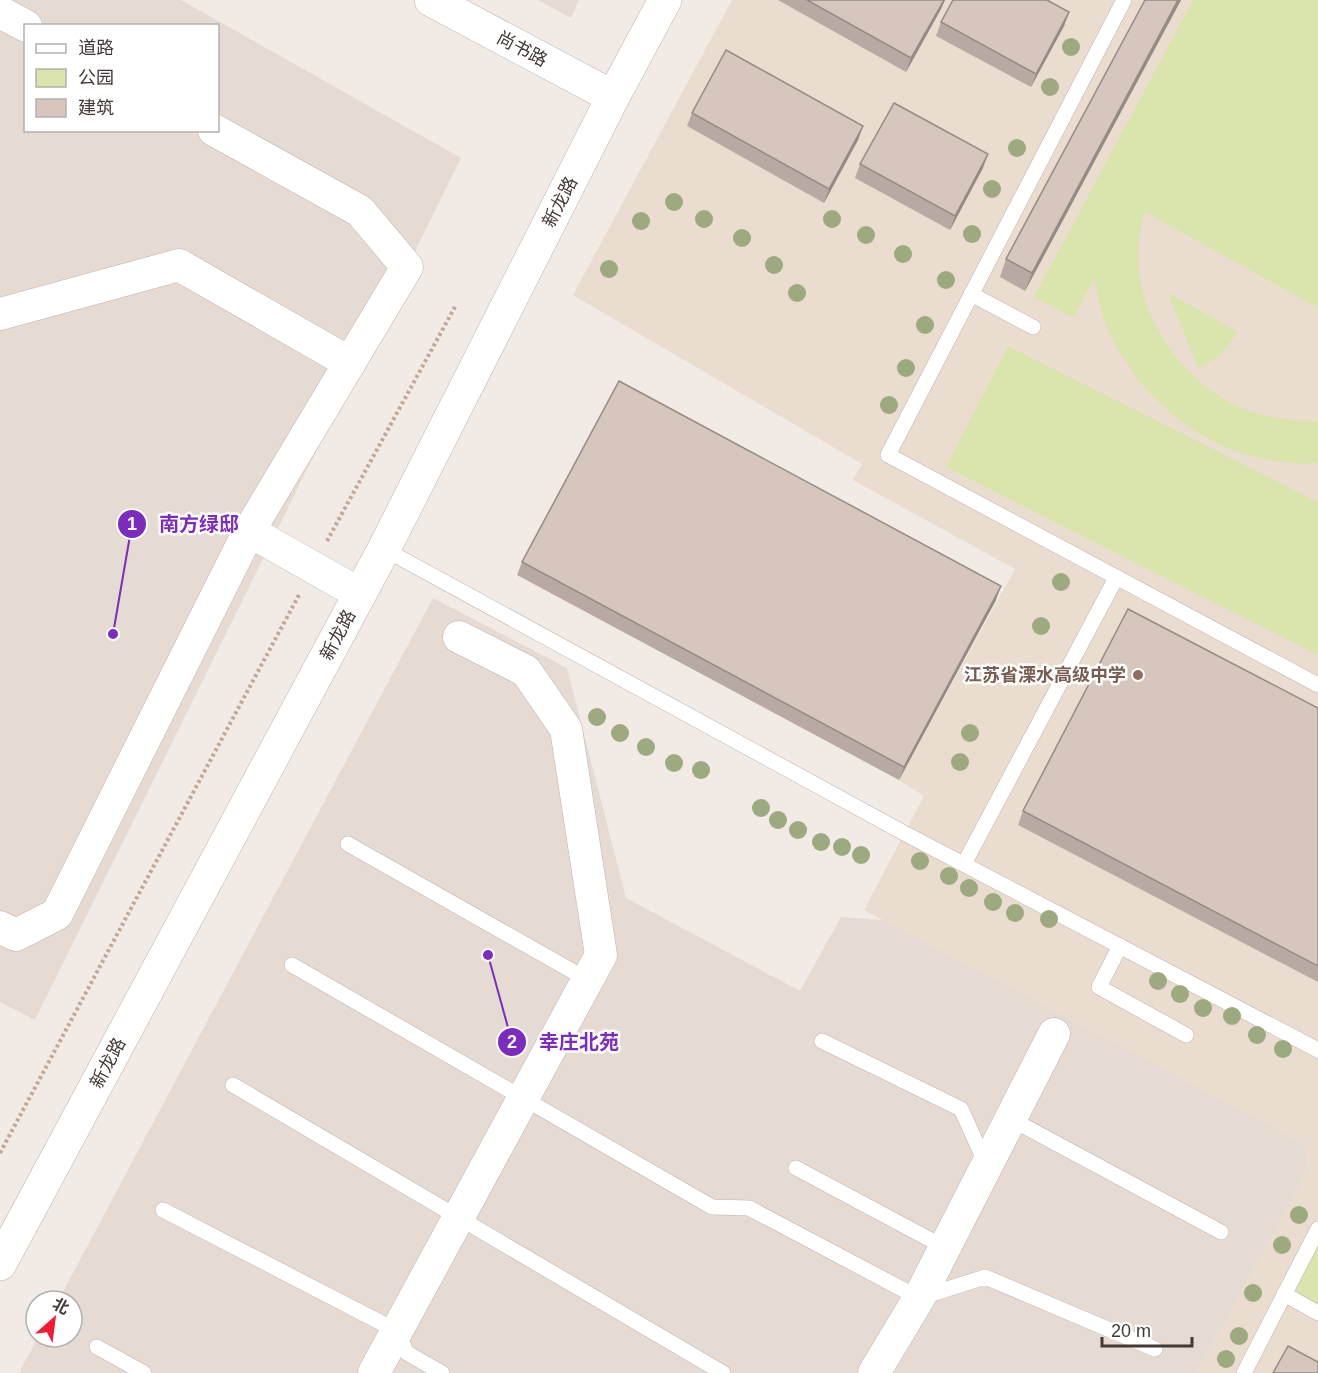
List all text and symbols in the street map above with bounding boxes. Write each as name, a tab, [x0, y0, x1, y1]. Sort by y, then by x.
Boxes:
legend	[24, 24, 219, 132]
street label: 尚书路	[493, 27, 551, 71]
text: 道路	[78, 38, 114, 58]
text: 公园	[78, 68, 114, 88]
text: 建筑	[78, 98, 114, 118]
street label: 新龙路	[539, 173, 581, 231]
callout: 南方绿邸	[117, 505, 251, 543]
text: 南方绿邸	[159, 513, 239, 535]
text: 1	[127, 514, 137, 534]
street label: 新龙路	[316, 606, 360, 664]
place label: 江苏省溧水高级中学	[964, 665, 1126, 685]
marker: 江苏省溧水高级中学	[1131, 668, 1145, 682]
callout: 幸庄北苑	[497, 1023, 631, 1061]
text: 幸庄北苑	[539, 1031, 619, 1053]
text: 2	[507, 1032, 517, 1052]
street label: 新龙路	[86, 1034, 130, 1092]
north arrow	[24, 1289, 84, 1349]
text: 北	[50, 1295, 72, 1317]
scale bar	[1102, 1310, 1192, 1348]
text: 20 m	[1111, 1321, 1151, 1341]

